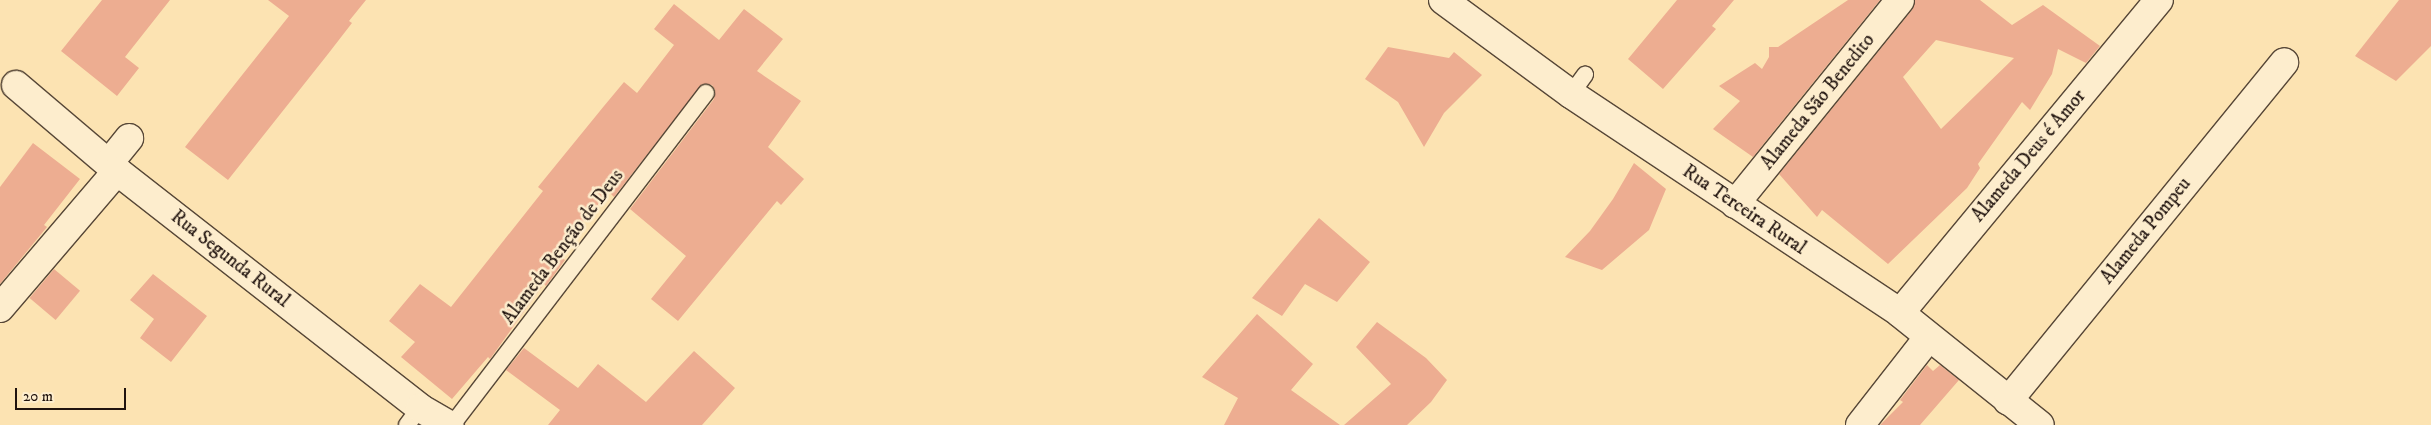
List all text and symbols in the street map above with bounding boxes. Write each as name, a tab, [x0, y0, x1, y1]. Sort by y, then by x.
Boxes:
street label: Alameda São Benedito	[1756, 29, 1880, 175]
street label: Alameda Deus é Amor	[1967, 85, 2091, 227]
street label: Rua Terceira Rural	[1678, 160, 1810, 260]
street label: Alameda Benção de Deus	[497, 165, 629, 329]
street label: Alameda Pompeu	[2096, 173, 2196, 289]
street label: Rua Segunda Rural	[166, 206, 294, 312]
scale bar	[18, 378, 129, 410]
text: 20 m	[23, 387, 53, 406]

